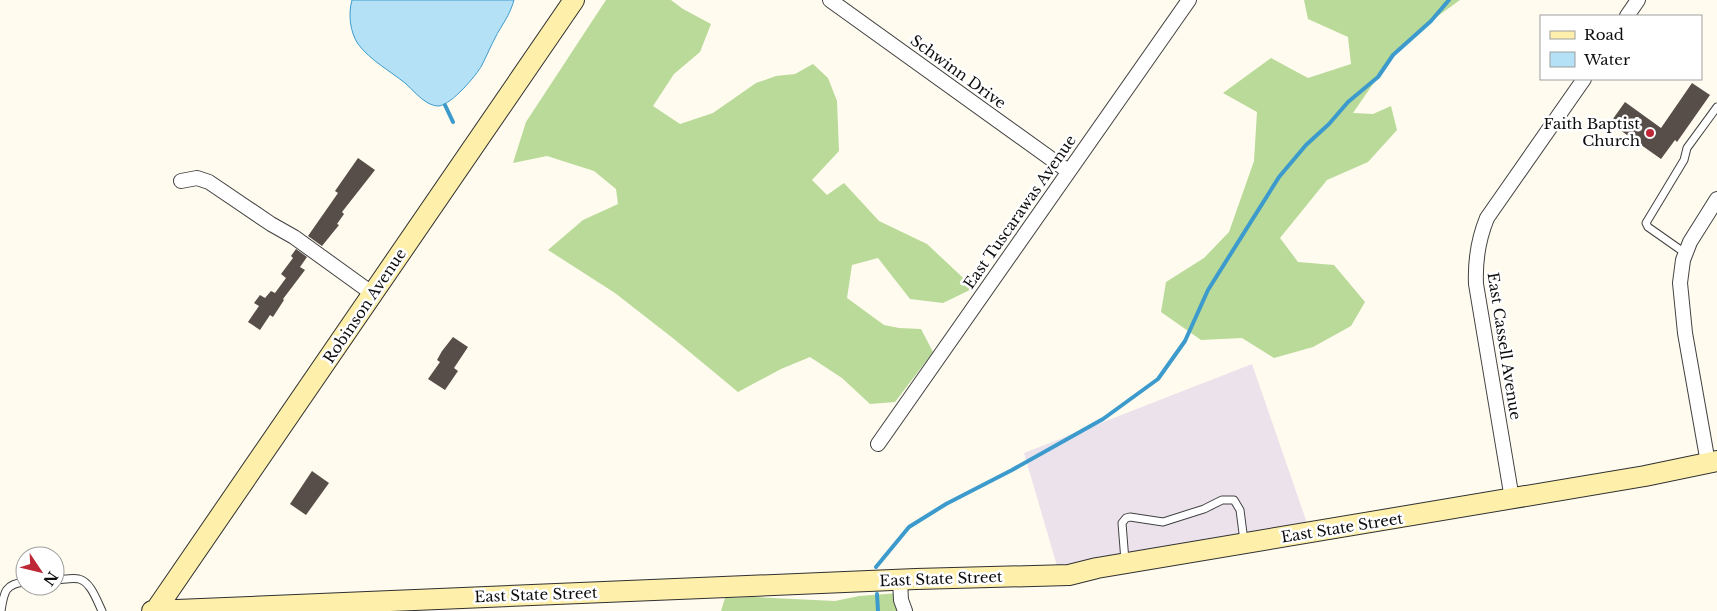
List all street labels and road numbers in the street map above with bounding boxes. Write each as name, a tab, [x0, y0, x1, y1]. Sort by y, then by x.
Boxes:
street label: Schwinn Drive	[907, 31, 1010, 113]
street label: East Tuscarawas Avenue	[959, 131, 1080, 292]
street label: Robinson Avenue	[319, 245, 410, 367]
street label: East Cassell Avenue	[1483, 271, 1526, 421]
street label: East State Street	[1280, 508, 1405, 547]
street label: East State Street	[879, 567, 1003, 590]
street label: East State Street	[474, 583, 598, 606]

